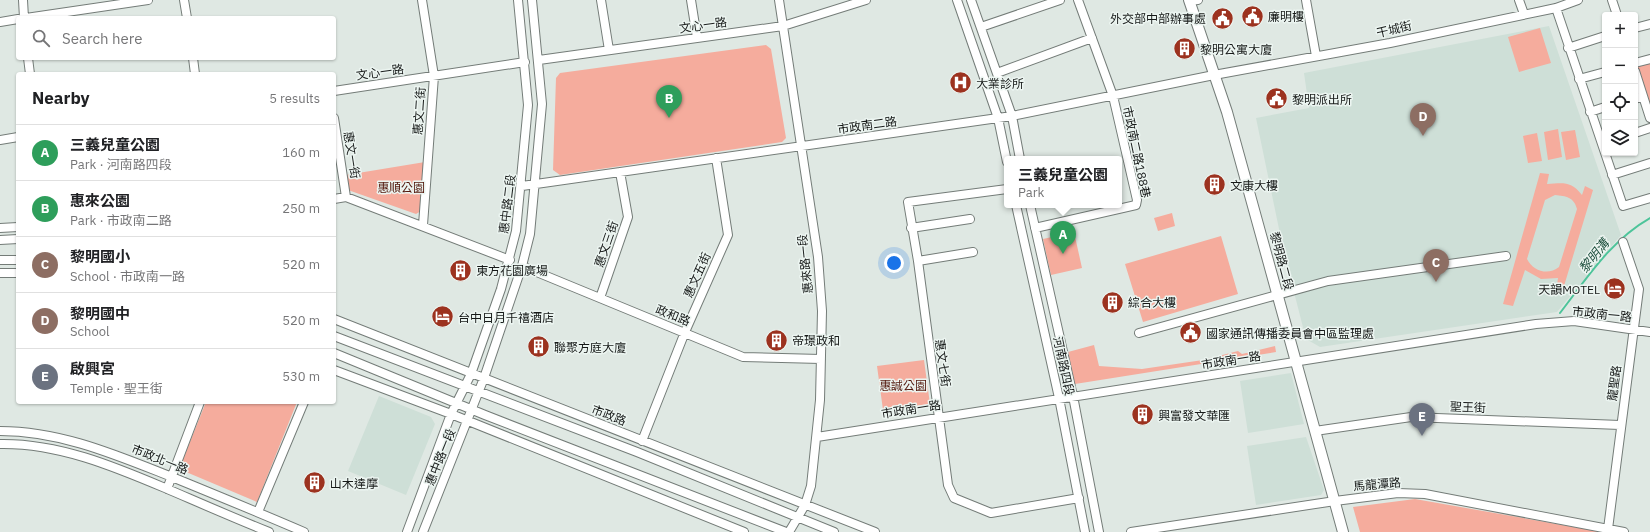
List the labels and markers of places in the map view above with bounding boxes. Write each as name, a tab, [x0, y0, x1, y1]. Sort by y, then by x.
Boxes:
public building icon: 廉明樓	[1240, 3, 1266, 29]
public building icon: 外交部中部辦事處	[1209, 5, 1235, 31]
place label: 廉明樓	[1268, 9, 1304, 24]
place label: 外交部中部辦事處	[1110, 11, 1206, 26]
building icon: 黎明公寓大廈	[1172, 36, 1198, 62]
place label: 黎明公寓大廈	[1200, 42, 1272, 57]
hospital icon: 大業診所	[948, 70, 974, 96]
place label: 大業診所	[976, 76, 1024, 91]
pin: B	[656, 85, 682, 118]
public building icon: 黎明派出所	[1263, 86, 1289, 112]
place label: 黎明派出所	[1292, 92, 1352, 107]
pin: D	[1410, 103, 1436, 136]
building icon: 文康大樓	[1201, 172, 1227, 198]
place label: 文康大樓	[1230, 178, 1278, 193]
pin: A	[1050, 221, 1076, 254]
pin: C	[1423, 249, 1449, 282]
building icon: 東方花園廣場	[448, 257, 474, 283]
place label: 東方花園廣場	[476, 263, 548, 278]
hotel icon: 天韻MOTEL	[1602, 276, 1628, 302]
place label: 天韻MOTEL	[1538, 282, 1600, 297]
building icon: 綜合大樓	[1099, 289, 1125, 315]
place label: 綜合大樓	[1128, 295, 1176, 310]
hotel icon: 台中日月千禧酒店	[429, 304, 455, 330]
place label: 台中日月千禧酒店	[458, 310, 554, 325]
public building icon: 國家通訊傳播委員會中區監理處	[1178, 320, 1204, 346]
place label: 國家通訊傳播委員會中區監理處	[1206, 326, 1374, 341]
building icon: 帝璟政和	[763, 327, 789, 353]
place label: 帝璟政和	[792, 333, 840, 348]
building icon: 聯聚方庭大廈	[526, 334, 552, 360]
place label: 聯聚方庭大廈	[554, 340, 626, 355]
building icon: 興富發文華匯	[1130, 402, 1156, 428]
pin: E	[1409, 403, 1435, 436]
place label: 興富發文華匯	[1158, 408, 1230, 423]
building icon: 山木達摩	[301, 470, 327, 496]
place label: 山木達摩	[330, 476, 378, 491]

